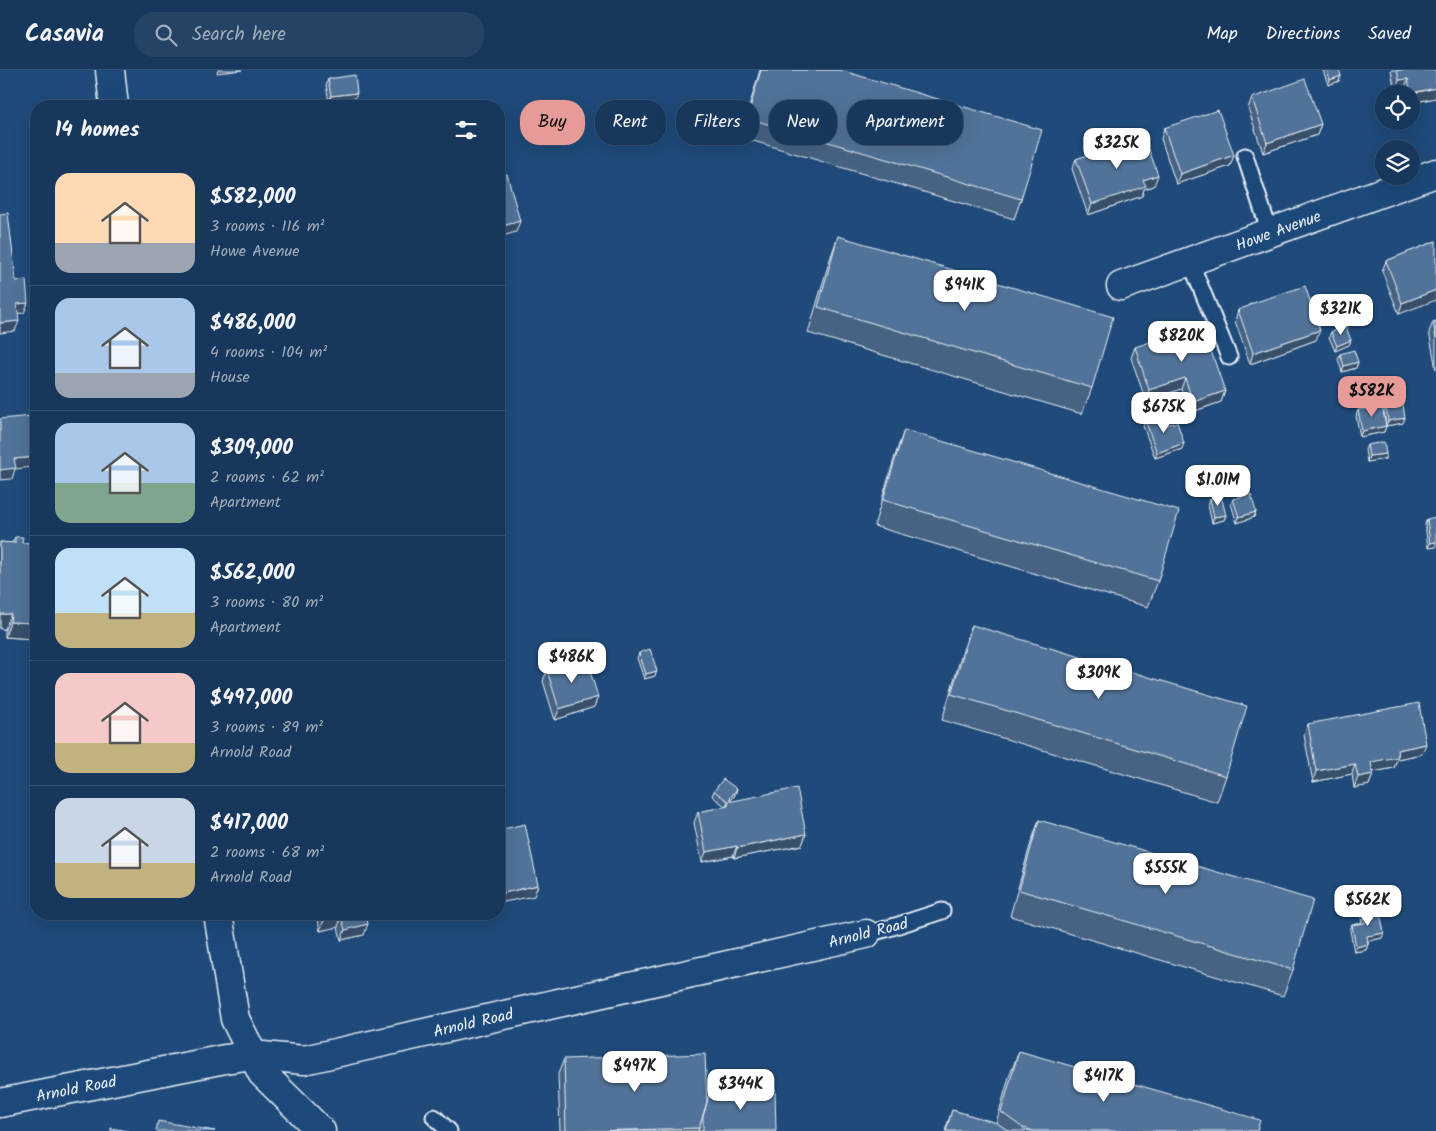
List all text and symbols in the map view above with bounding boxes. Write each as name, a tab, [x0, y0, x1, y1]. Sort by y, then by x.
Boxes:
search box	[134, 12, 484, 57]
text: Casavia	[25, 15, 104, 54]
text: Search here	[192, 20, 286, 50]
text: Map	[1206, 20, 1238, 49]
text: Directions	[1266, 20, 1340, 49]
text: Saved	[1368, 20, 1411, 49]
icon: search	[152, 21, 180, 49]
map controls	[1375, 85, 1420, 185]
button: locate	[1375, 85, 1420, 130]
chip: Buy	[520, 100, 585, 145]
chip: Rent	[595, 100, 666, 145]
chip: Filters	[676, 100, 759, 145]
chip: New	[769, 100, 837, 145]
chip: Apartment	[847, 100, 963, 145]
text: 14 homes	[55, 114, 140, 147]
icon: filters	[452, 116, 480, 144]
pin: $325K	[1082, 128, 1152, 170]
text: $325K	[1094, 131, 1140, 156]
button: layers	[1375, 140, 1420, 185]
text: $582,000	[210, 181, 296, 214]
icon: home	[95, 193, 155, 253]
street label: Howe Avenue	[1232, 204, 1325, 258]
text: 3 rooms · 116 m²	[210, 214, 325, 239]
text: Howe Avenue	[210, 239, 299, 264]
pin: $941K	[930, 270, 1000, 312]
text: $941K	[945, 273, 985, 298]
pin: $321K	[1306, 294, 1376, 336]
text: $321K	[1320, 297, 1362, 322]
text: $486,000	[210, 307, 295, 340]
icon: home	[95, 318, 155, 378]
pin: $820K	[1147, 320, 1217, 363]
text: $820K	[1159, 324, 1205, 349]
text: 4 rooms · 104 m²	[210, 340, 327, 365]
text: House	[210, 365, 250, 390]
pin: $582K	[1337, 376, 1407, 418]
text: $582K	[1349, 379, 1395, 404]
pin: $675K	[1129, 392, 1199, 434]
text: $675K	[1142, 395, 1186, 420]
text: $309,000	[210, 432, 293, 465]
icon: home	[95, 443, 155, 503]
pin: $1.01M	[1177, 464, 1259, 507]
text: 2 rooms · 62 m²	[210, 465, 324, 490]
text: $1.01M	[1196, 468, 1240, 493]
text: Apartment	[210, 490, 281, 515]
text: $562,000	[210, 557, 295, 590]
icon: home	[95, 568, 155, 628]
text: 3 rooms · 80 m²	[210, 590, 323, 615]
text: Apartment	[210, 615, 281, 640]
pin: $486K	[537, 642, 607, 684]
text: $486K	[549, 645, 595, 670]
pin: $309K	[1064, 658, 1134, 700]
text: $309K	[1077, 661, 1121, 686]
text: $497,000	[210, 682, 292, 715]
icon: home	[95, 693, 155, 753]
text: 3 rooms · 89 m²	[210, 715, 323, 740]
text: Arnold Road	[210, 740, 291, 765]
text: $417,000	[210, 807, 288, 840]
icon: home	[95, 818, 155, 878]
text: 2 rooms · 68 m²	[210, 840, 324, 865]
pin: $555K	[1131, 852, 1201, 895]
text: $555K	[1144, 856, 1188, 881]
text: Arnold Road	[210, 865, 291, 890]
pin: $562K	[1333, 884, 1403, 927]
text: $562K	[1345, 888, 1391, 913]
street label: Arnold Road	[826, 911, 912, 955]
street label: Arnold Road	[431, 1002, 517, 1045]
pin: $497K	[600, 1050, 670, 1093]
text: $497K	[613, 1054, 657, 1079]
pin: $417K	[1069, 1060, 1139, 1103]
text: $417K	[1084, 1064, 1124, 1089]
pin: $344K	[706, 1068, 776, 1111]
street label: Arnold Road	[34, 1069, 120, 1109]
text: $344K	[718, 1072, 764, 1097]

